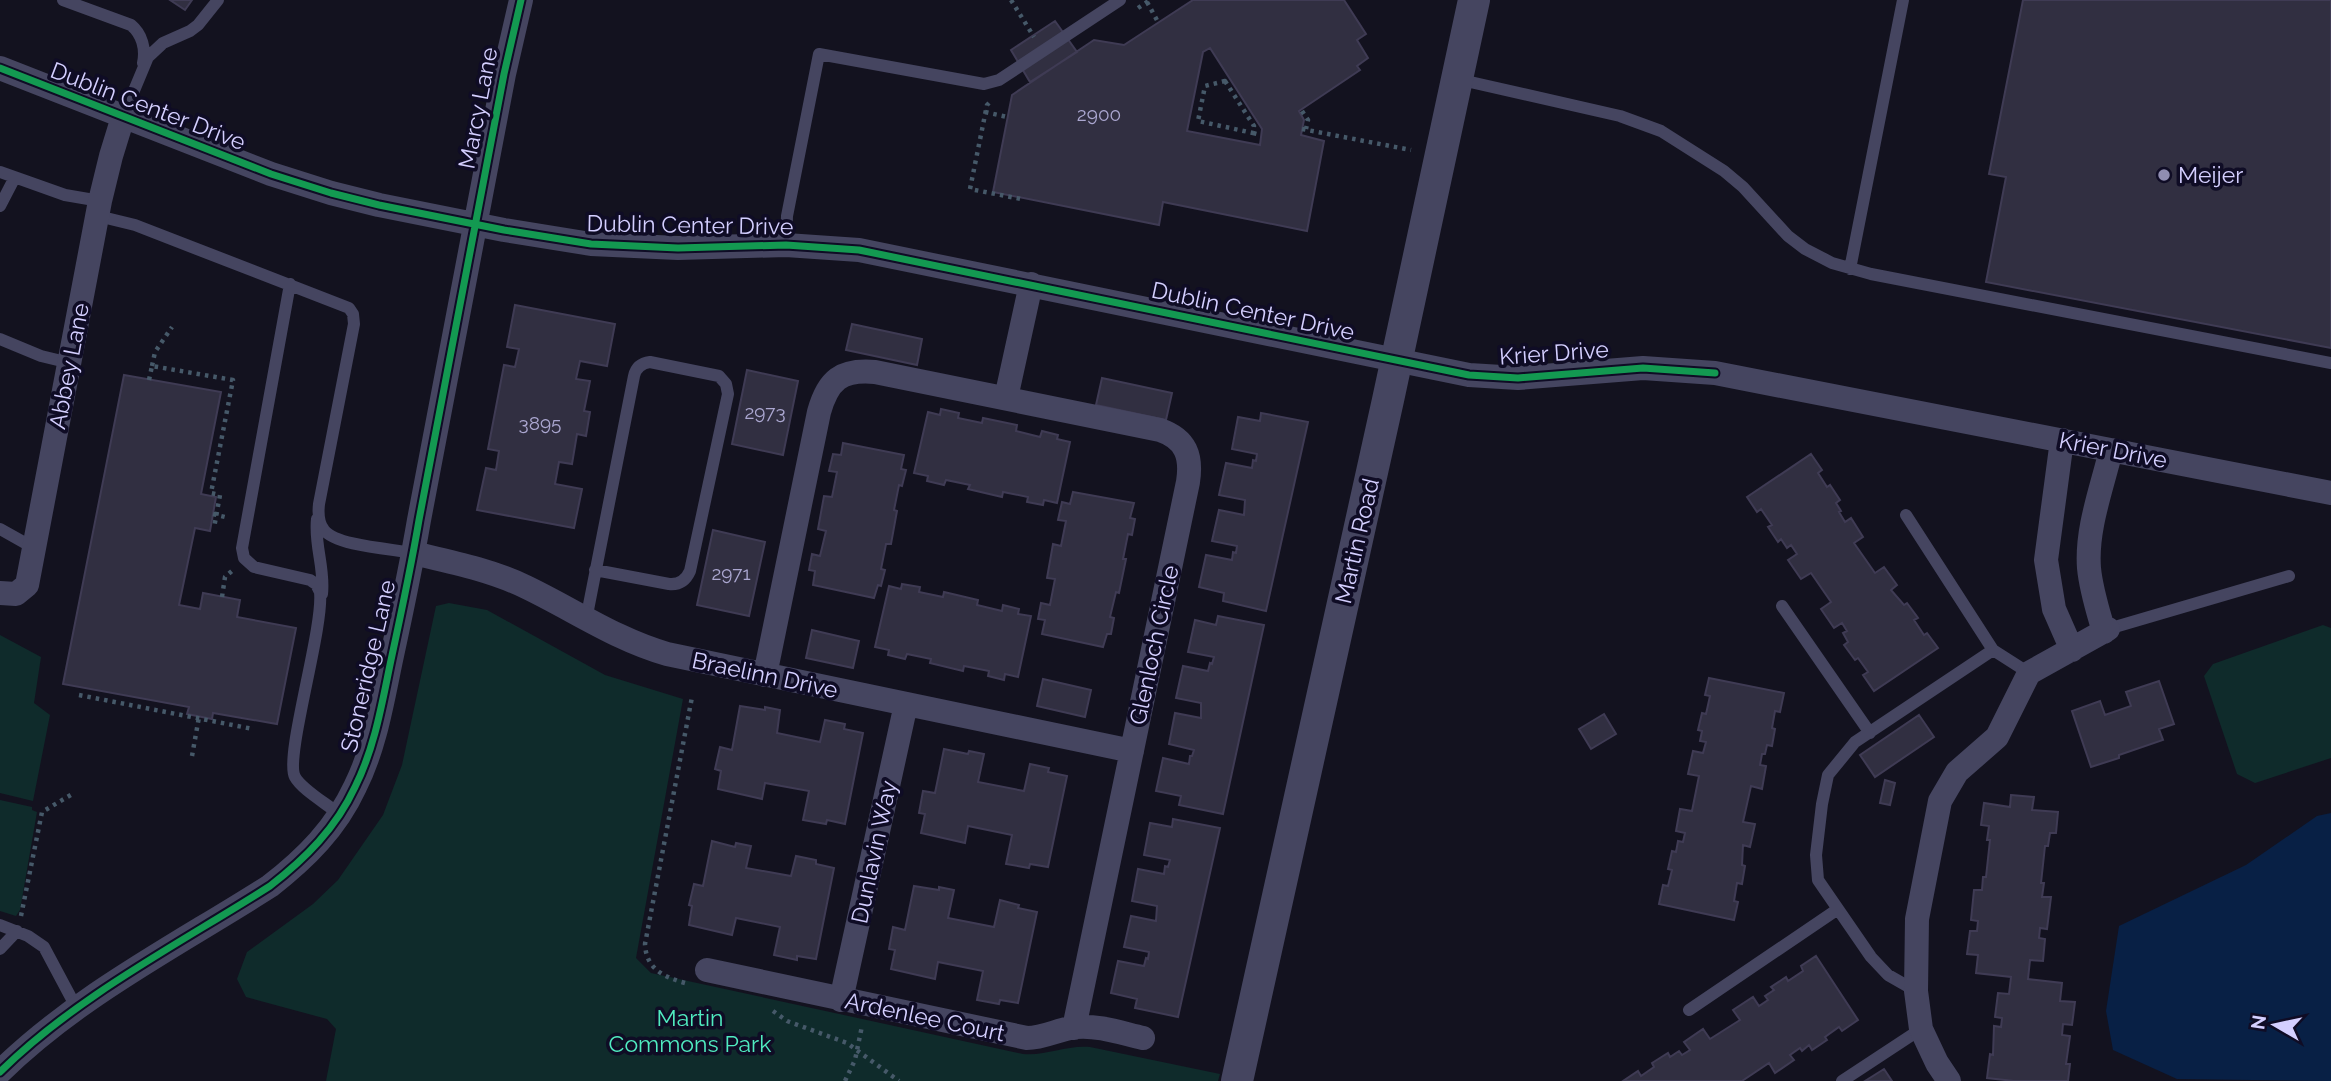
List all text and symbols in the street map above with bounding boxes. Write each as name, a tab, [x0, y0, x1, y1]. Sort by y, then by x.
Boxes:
street label: Marcy Lane	[452, 45, 503, 171]
street label: Dublin Center Drive	[47, 56, 250, 155]
house number: 2900	[1077, 103, 1121, 125]
place label: Meijer	[2178, 161, 2243, 188]
marker: Meijer	[2156, 167, 2172, 183]
street label: Dublin Center Drive	[586, 209, 794, 240]
street label: Dublin Center Drive	[1149, 276, 1357, 345]
street label: Abbey Lane	[43, 301, 94, 431]
street label: Krier Drive	[1498, 335, 1610, 370]
house number: 2973	[744, 401, 786, 423]
house number: 3895	[519, 412, 561, 434]
street label: Krier Drive	[2057, 426, 2169, 473]
street label: Martin Road	[1329, 476, 1384, 606]
house number: 2971	[711, 562, 751, 584]
street label: Glenloch Circle	[1123, 563, 1184, 727]
street label: Stoneridge Lane	[335, 577, 400, 755]
street label: Braelinn Drive	[690, 646, 840, 703]
street label: Dunlavin Way	[845, 778, 902, 926]
street label: Ardenlee Court	[843, 986, 1008, 1047]
north arrow	[2240, 990, 2310, 1060]
park label: Martin Commons Park	[609, 1004, 771, 1057]
text: N	[2246, 1013, 2270, 1031]

